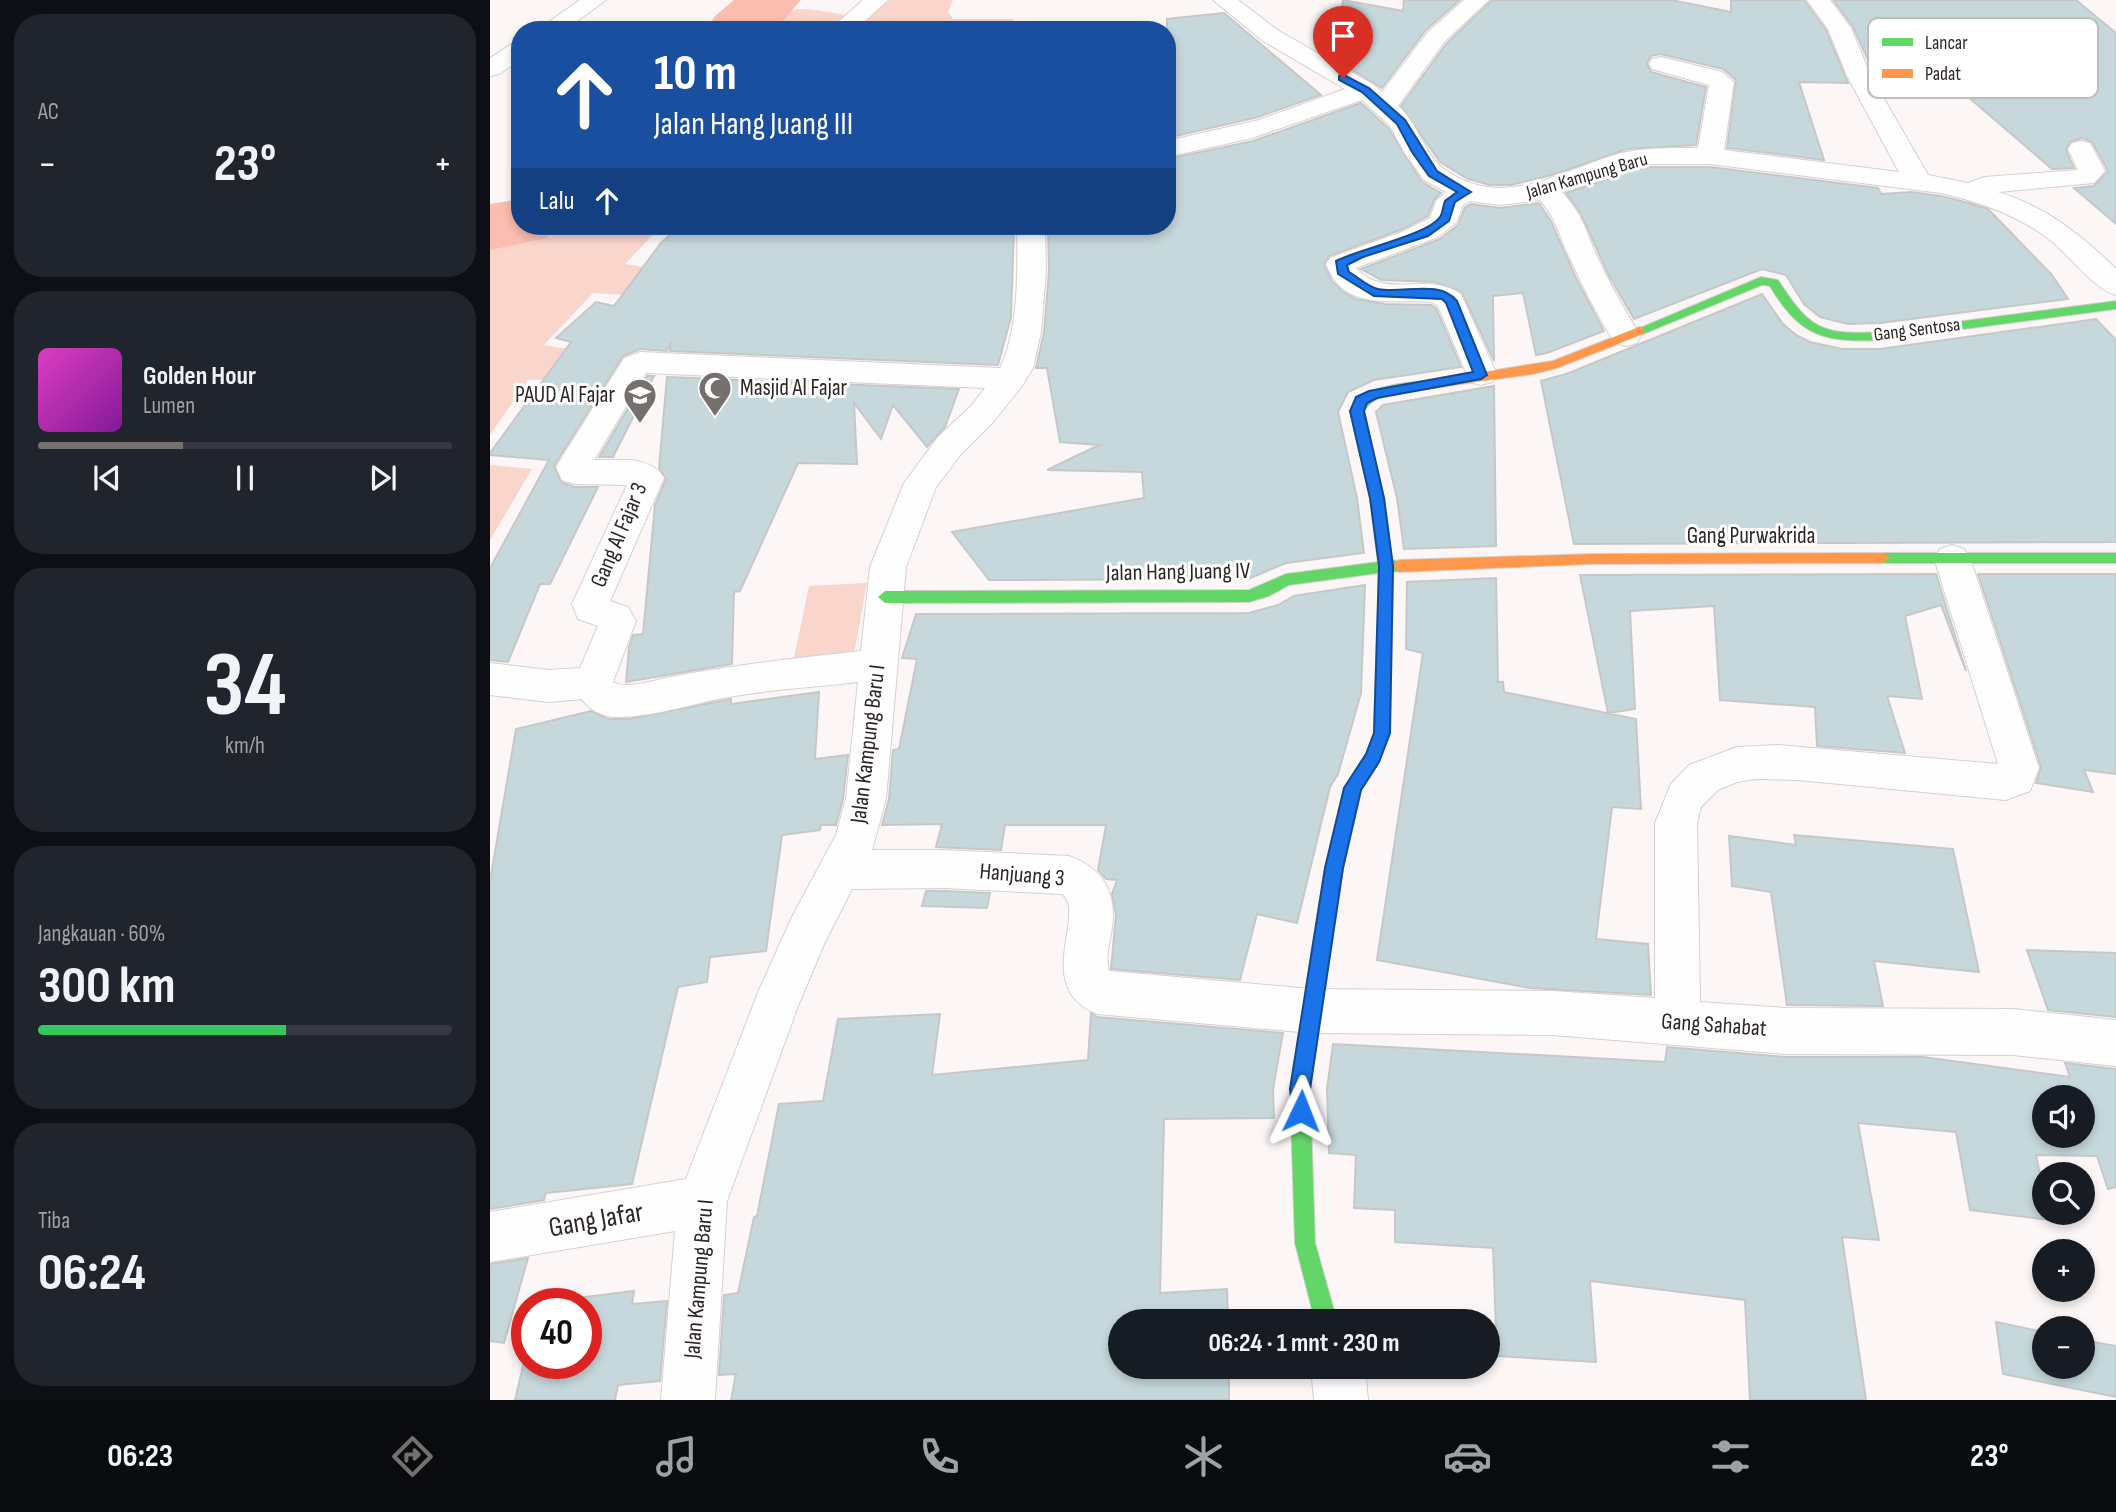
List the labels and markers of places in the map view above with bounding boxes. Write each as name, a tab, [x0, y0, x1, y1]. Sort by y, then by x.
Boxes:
pin	[1313, 6, 1373, 78]
mosque icon: Masjid Al Fajar	[696, 369, 734, 418]
place label: Masjid Al Fajar	[740, 374, 848, 402]
school or university icon: PAUD Al Fajar	[621, 376, 659, 425]
place label: PAUD Al Fajar	[515, 381, 615, 409]

